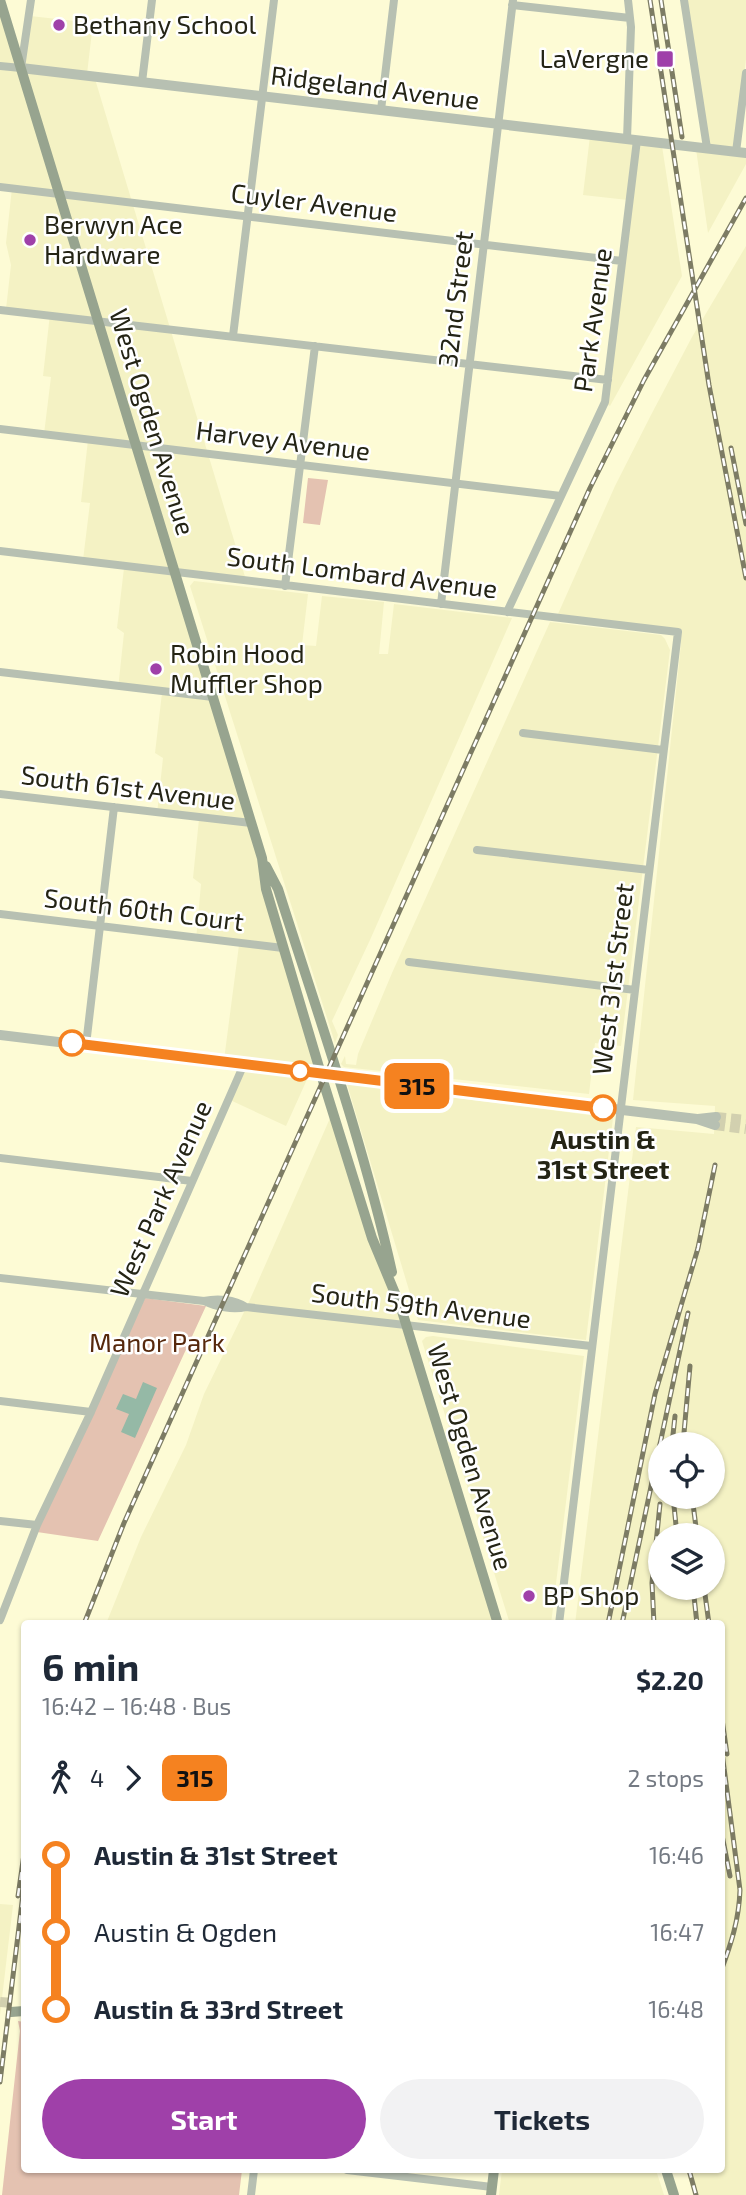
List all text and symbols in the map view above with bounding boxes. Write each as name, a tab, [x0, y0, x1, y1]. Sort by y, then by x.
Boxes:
place label: Bethany School	[73, 8, 256, 39]
marker: Bethany School	[51, 17, 67, 33]
place label: LaVergne	[540, 42, 649, 73]
marker: LaVergne	[655, 49, 675, 69]
street label: Ridgeland Avenue	[269, 58, 481, 115]
street label: Cuyler Avenue	[229, 176, 399, 227]
place label: Berwyn Ace Hardware	[44, 208, 183, 269]
street label: 32nd Street	[431, 229, 478, 369]
marker: Berwyn Ace Hardware	[22, 232, 38, 248]
street label: Park Avenue	[566, 246, 617, 394]
street label: West Ogden Avenue	[104, 305, 203, 539]
street label: Harvey Avenue	[194, 413, 372, 466]
street label: South Lombard Avenue	[225, 540, 499, 603]
place label: Robin Hood Muffler Shop	[170, 637, 323, 698]
marker: Robin Hood Muffler Shop	[148, 661, 164, 677]
street label: South 61st Avenue	[19, 758, 237, 815]
street label: South 60th Court	[42, 881, 246, 936]
street label: West 31st Street	[584, 881, 639, 1077]
unlabelled marker	[59, 1030, 85, 1056]
unlabelled marker	[290, 1061, 310, 1081]
line badge: 315	[377, 1063, 457, 1109]
text: 315	[398, 1071, 436, 1100]
street label: West Park Avenue	[102, 1095, 217, 1302]
marker: Austin & 31st Street	[590, 1095, 616, 1121]
place label: Austin & 31st Street	[537, 1123, 670, 1184]
street label: South 59th Avenue	[310, 1276, 533, 1333]
park label: Manor Park	[89, 1326, 225, 1357]
street label: West Ogden Avenue	[422, 1340, 521, 1574]
map controls	[648, 1432, 725, 1600]
button: locate	[648, 1432, 725, 1509]
button: layers	[648, 1523, 725, 1600]
place label: BP Shop	[543, 1579, 639, 1610]
marker: BP Shop	[521, 1588, 537, 1604]
text: 6 min	[42, 1643, 139, 1689]
text: $2.20	[636, 1664, 704, 1695]
text: 16:42 – 16:48 · Bus	[42, 1692, 231, 1720]
icon: walk	[42, 1759, 80, 1797]
icon: forward	[114, 1759, 152, 1797]
text: 315	[176, 1763, 213, 1792]
text: 4	[90, 1764, 104, 1792]
text: 2 stops	[627, 1764, 704, 1792]
text: Austin & 31st Street	[94, 1839, 338, 1870]
text: 16:46	[649, 1841, 704, 1869]
text: Austin & Ogden	[94, 1916, 277, 1947]
text: 16:47	[650, 1918, 704, 1946]
text: Austin & 33rd Street	[94, 1993, 343, 2024]
text: 16:48	[648, 1995, 704, 2023]
button: Start	[42, 2079, 366, 2159]
button: Tickets	[380, 2079, 704, 2159]

